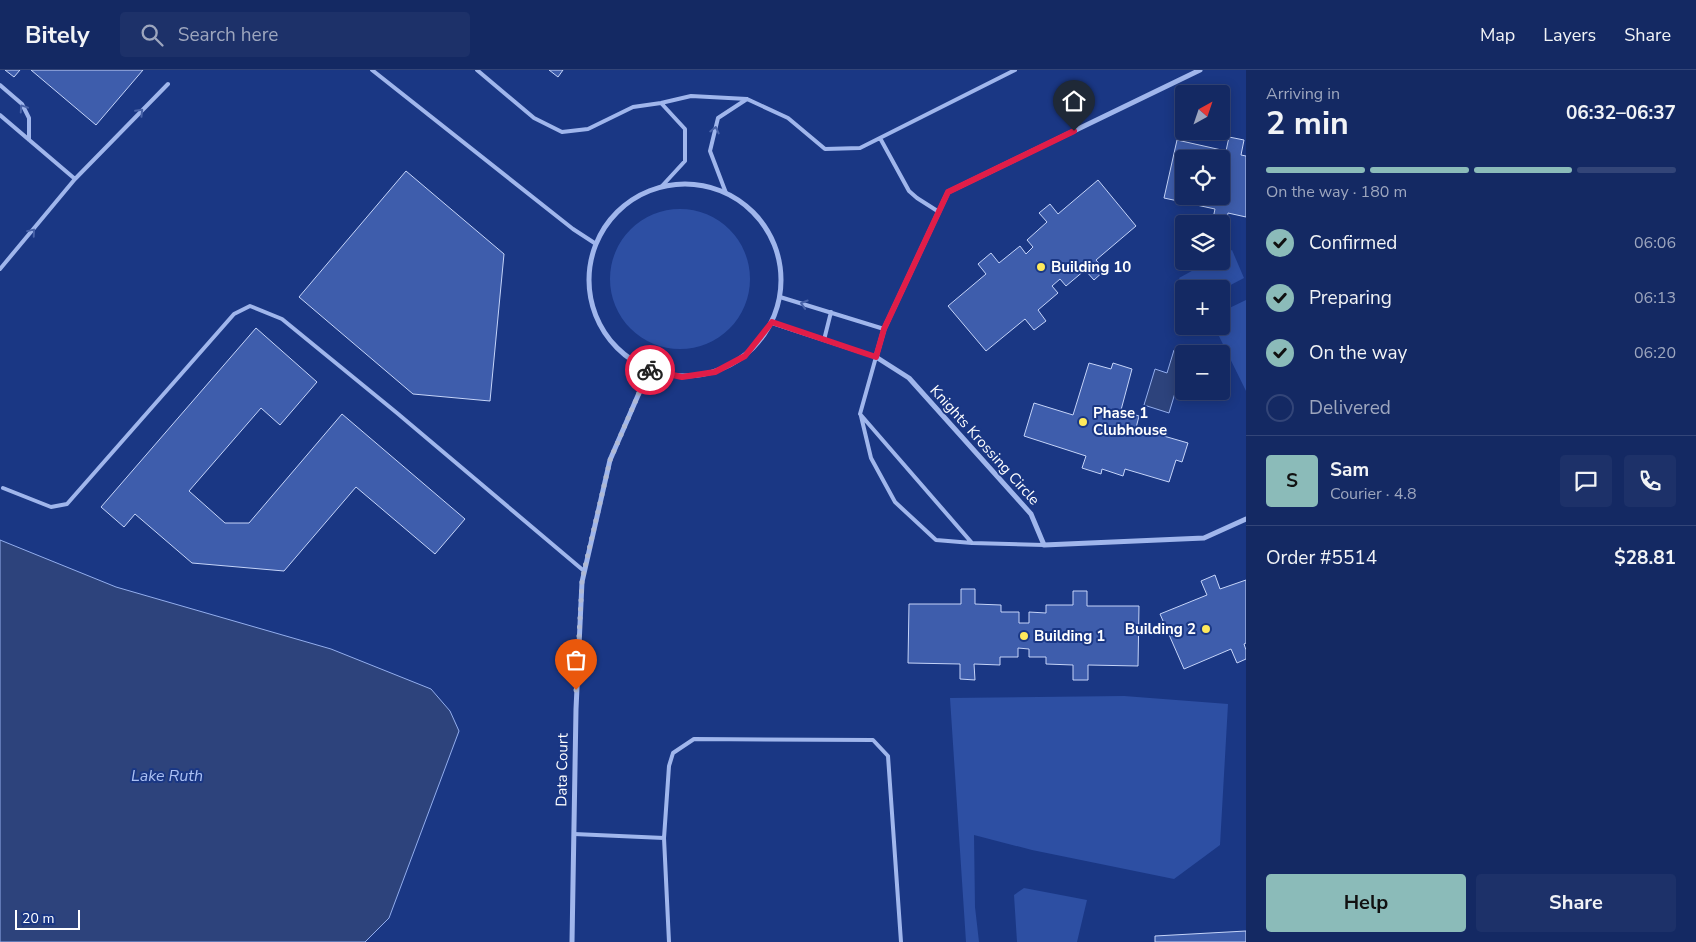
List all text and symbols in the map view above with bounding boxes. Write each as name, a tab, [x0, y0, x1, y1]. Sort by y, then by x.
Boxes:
search box	[120, 12, 470, 57]
text: Bitely	[25, 19, 90, 51]
icon: search	[138, 21, 166, 49]
text: Search here	[178, 22, 278, 48]
text: Map	[1480, 23, 1515, 47]
text: Layers	[1543, 23, 1596, 47]
text: Share	[1624, 23, 1671, 47]
pin	[1053, 80, 1095, 131]
text: Arriving in	[1266, 83, 1340, 105]
north arrow	[1175, 85, 1230, 140]
map controls	[1175, 85, 1230, 400]
icon: home	[1060, 87, 1088, 115]
text: 06:32–06:37	[1566, 100, 1676, 126]
text: 2 min	[1266, 102, 1349, 145]
one-way arrow	[20, 104, 29, 114]
one-way arrow	[135, 108, 144, 117]
one-way arrow	[709, 126, 720, 135]
button: locate	[1175, 150, 1230, 205]
text: On the way · 180 m	[1266, 181, 1407, 203]
button: layers	[1175, 215, 1230, 270]
one-way arrow	[26, 229, 34, 238]
icon: check	[1266, 229, 1294, 257]
text: Confirmed	[1309, 230, 1397, 256]
text: 06:06	[1634, 232, 1676, 254]
place label: Building 10	[1051, 257, 1131, 277]
marker: Building 10	[1035, 261, 1047, 273]
button: +	[1175, 280, 1230, 335]
icon: check	[1266, 284, 1294, 312]
text: Preparing	[1309, 285, 1392, 311]
text: 06:13	[1634, 287, 1676, 309]
one-way arrow	[800, 300, 808, 310]
icon: check	[1266, 339, 1294, 367]
text: On the way	[1309, 340, 1407, 366]
text: 06:20	[1634, 342, 1676, 364]
courier	[625, 345, 675, 395]
button: −	[1175, 345, 1230, 400]
icon: bike	[636, 356, 664, 384]
street label: Knights Krossing Circle	[926, 381, 1044, 509]
text: Delivered	[1309, 395, 1391, 421]
place label: Phase 1 Clubhouse	[1093, 403, 1167, 440]
marker: Phase 1 Clubhouse	[1077, 416, 1089, 428]
button: chat	[1560, 455, 1612, 507]
button: phone	[1624, 455, 1676, 507]
text: Sam	[1330, 457, 1369, 483]
text: S	[1286, 468, 1298, 494]
text: Courier · 4.8	[1330, 483, 1416, 505]
text: Order #5514	[1266, 545, 1377, 571]
text: $28.81	[1614, 545, 1676, 571]
place label: Building 2	[1125, 619, 1196, 639]
marker: Building 2	[1200, 623, 1212, 635]
place label: Building 1	[1034, 626, 1105, 646]
marker: Building 1	[1018, 630, 1030, 642]
pin	[555, 639, 597, 690]
icon: bag	[562, 646, 590, 674]
street label: Data Court	[551, 732, 573, 807]
water label: Lake Ruth	[131, 765, 203, 787]
button: Help	[1266, 874, 1466, 932]
button: Share	[1476, 874, 1676, 932]
scale bar	[15, 907, 80, 930]
text: 20 m	[22, 909, 54, 928]

